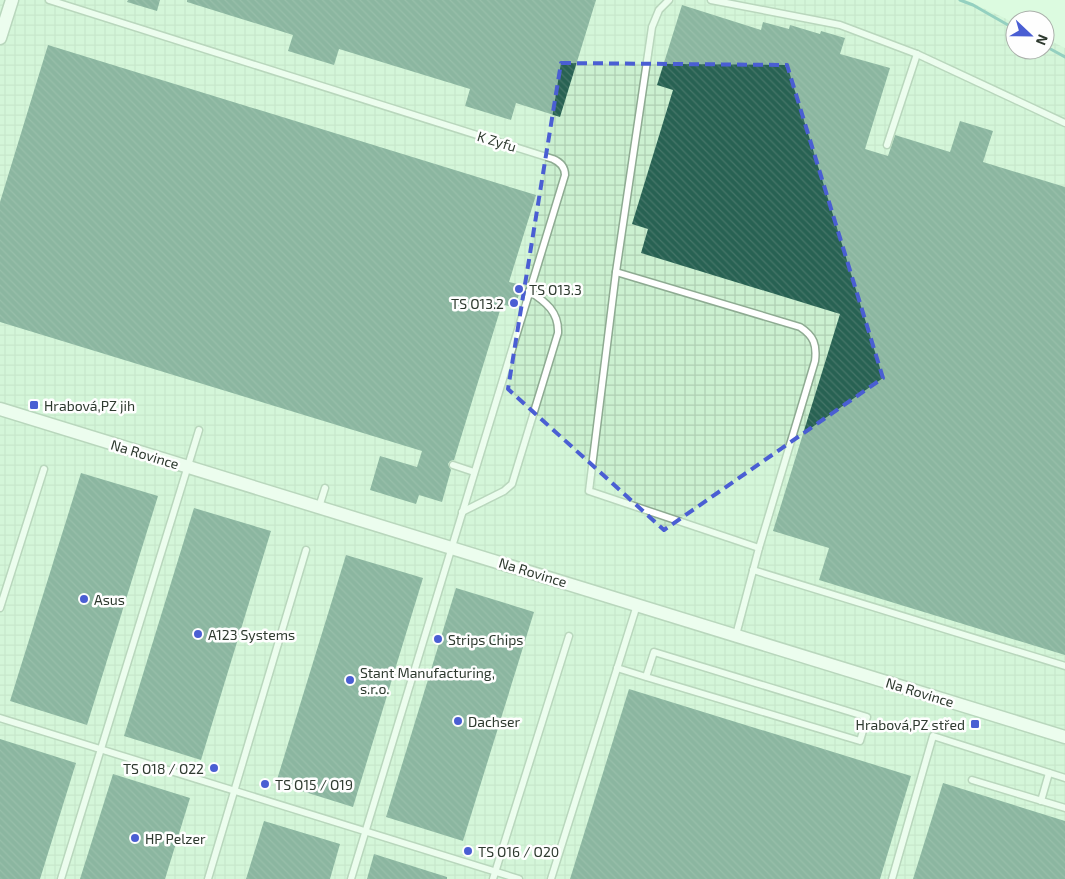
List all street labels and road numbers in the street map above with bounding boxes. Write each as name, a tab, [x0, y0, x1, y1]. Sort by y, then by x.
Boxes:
street label: K Zyfu	[475, 127, 519, 155]
street label: Na Rovince	[109, 436, 181, 472]
street label: Na Rovince	[497, 554, 569, 590]
street label: Na Rovince	[884, 674, 956, 710]

